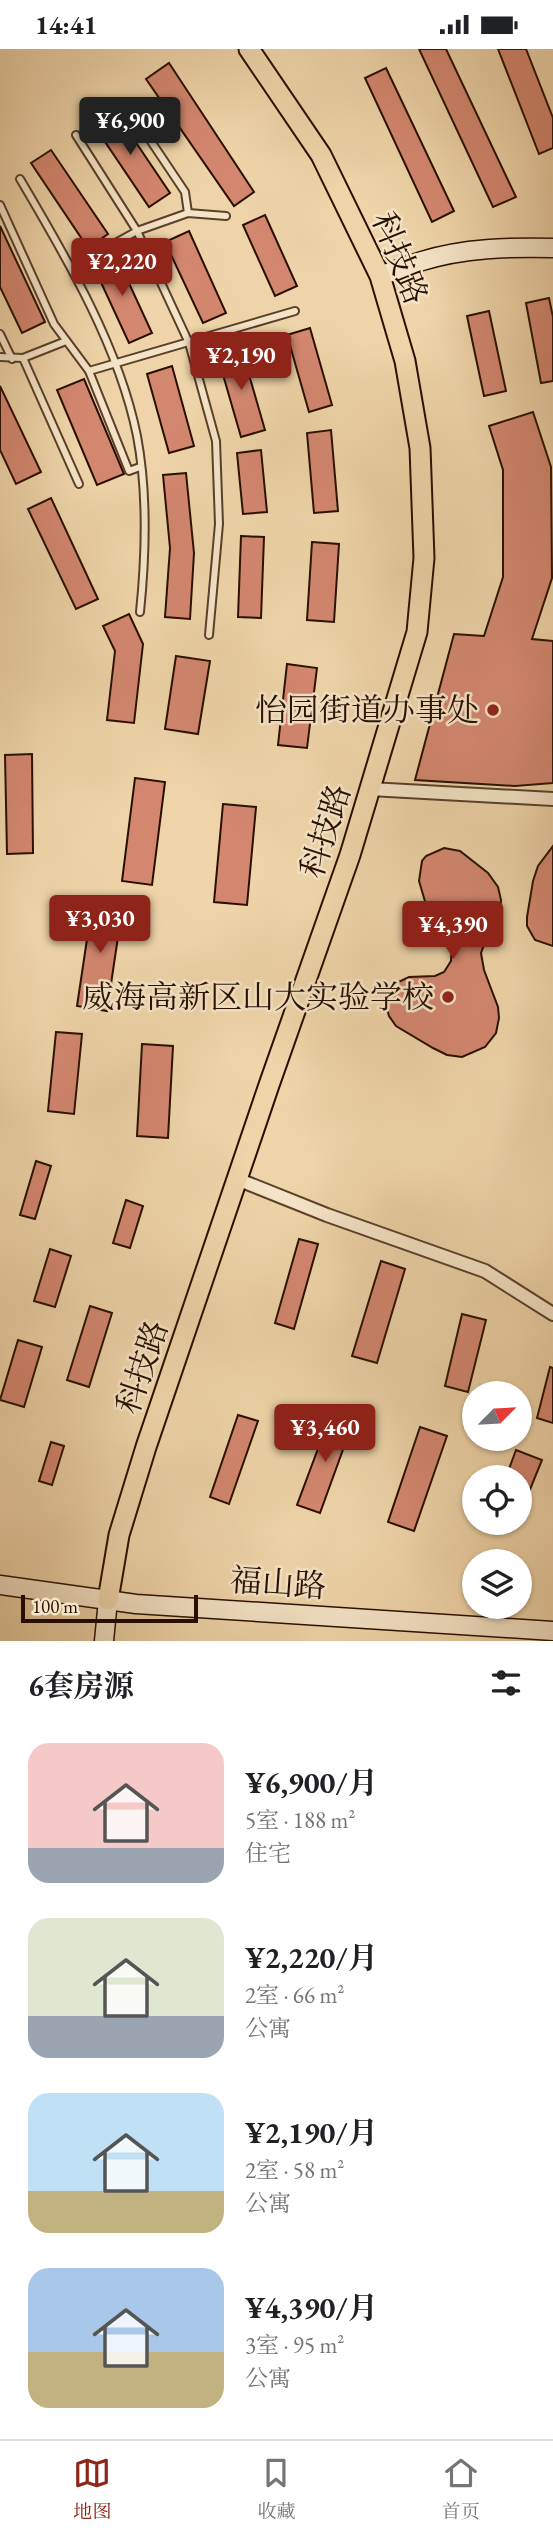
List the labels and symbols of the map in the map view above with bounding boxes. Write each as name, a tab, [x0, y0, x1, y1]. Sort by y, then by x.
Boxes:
pin: ¥6,900	[73, 97, 187, 157]
street label: 科技路	[363, 206, 437, 310]
pin: ¥2,220	[65, 239, 179, 298]
pin: ¥2,190	[184, 333, 298, 392]
place label: 怡园街道办事处	[255, 689, 479, 731]
marker: 怡园街道办事处	[485, 702, 501, 718]
street label: 科技路	[290, 779, 360, 883]
pin: ¥3,030	[43, 895, 157, 955]
pin: ¥4,390	[396, 901, 510, 961]
place label: 威海高新区山大实验学校	[82, 976, 434, 1018]
marker: 威海高新区山大实验学校	[440, 989, 456, 1005]
street label: 科技路	[107, 1315, 177, 1419]
north arrow	[462, 1381, 532, 1451]
pin: ¥3,460	[268, 1405, 382, 1464]
street label: 福山路	[229, 1559, 327, 1607]
scale bar	[21, 1592, 198, 1624]

